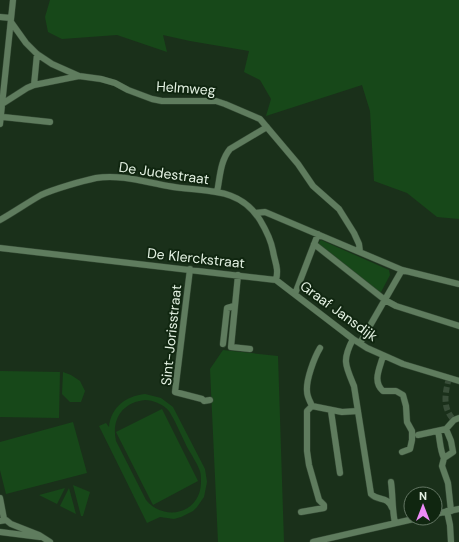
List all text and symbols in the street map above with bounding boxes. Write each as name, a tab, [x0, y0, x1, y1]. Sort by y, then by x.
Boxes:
street label: Helmweg	[156, 77, 216, 99]
street label: De Judestraat	[118, 158, 210, 188]
street label: De Klerckstraat	[146, 244, 246, 272]
street label: Graaf Jansdijk	[297, 277, 381, 345]
street label: Sint-Jorisstraat	[157, 284, 185, 386]
north arrow	[403, 486, 443, 526]
text: N	[419, 489, 427, 503]

